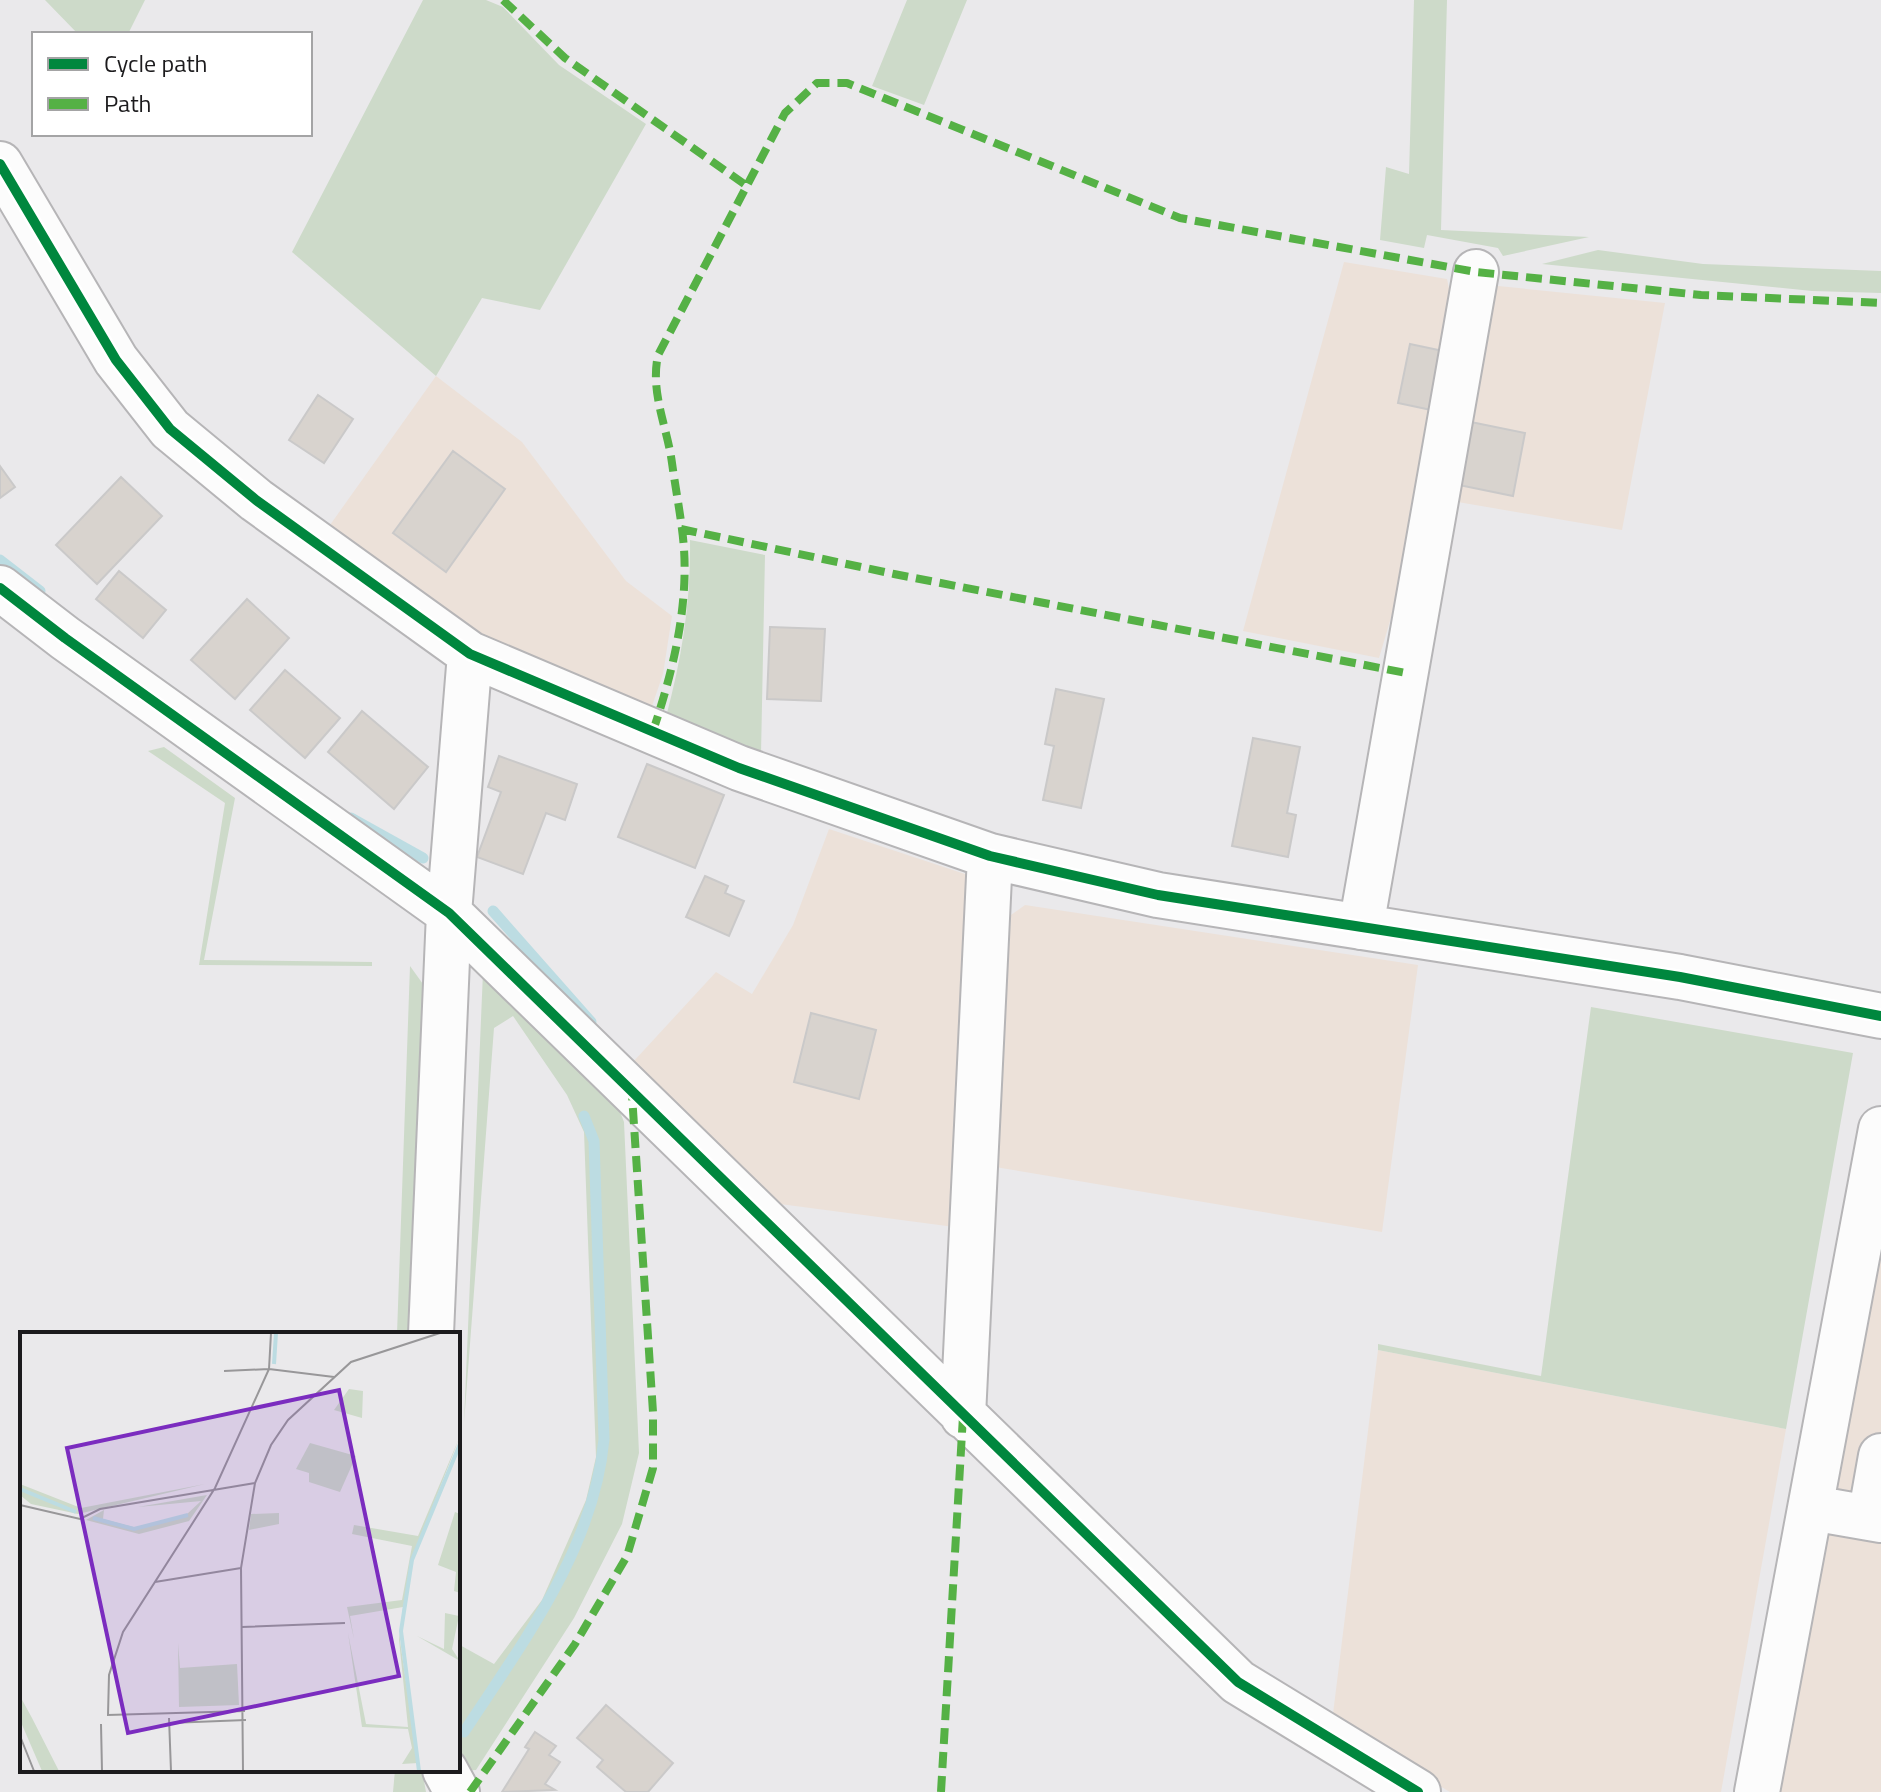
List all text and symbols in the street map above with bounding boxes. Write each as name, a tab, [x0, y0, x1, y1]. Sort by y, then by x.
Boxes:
legend	[32, 32, 312, 136]
text: Cycle path	[104, 45, 207, 81]
text: Path	[104, 85, 151, 121]
inset map	[20, 1332, 460, 1772]

